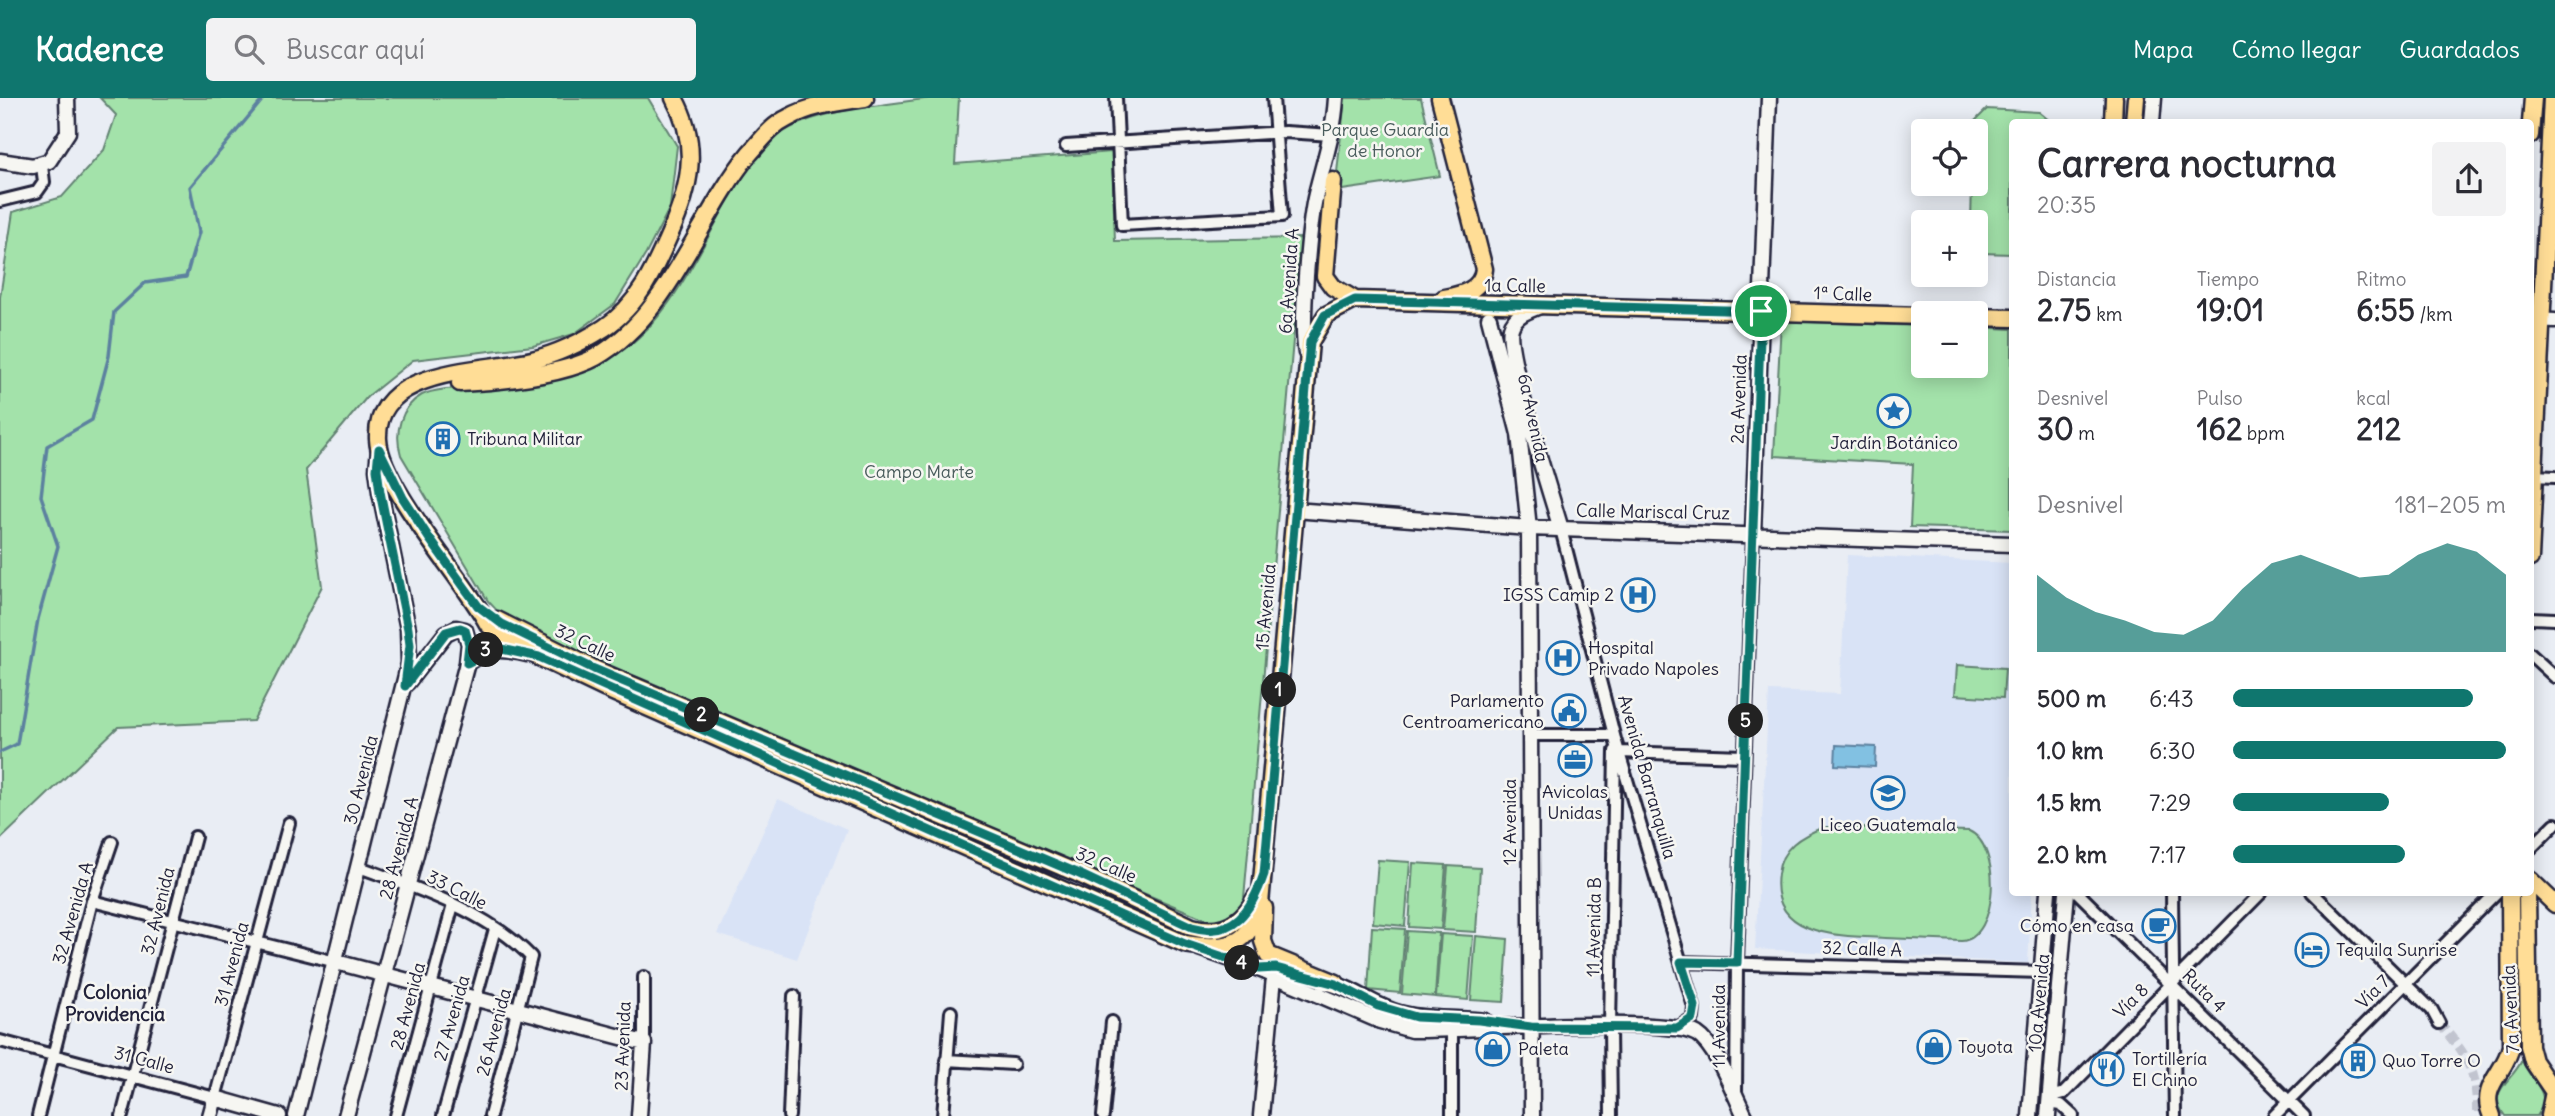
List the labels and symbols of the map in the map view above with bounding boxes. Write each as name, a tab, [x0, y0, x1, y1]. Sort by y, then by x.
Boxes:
park label: Parque Guardia de Honor	[1321, 118, 1449, 162]
street label: 6a Avenida A	[1273, 227, 1304, 335]
street label: 1a Calle	[1484, 273, 1546, 298]
pin	[1731, 281, 1791, 341]
street label: 1ª Calle	[1813, 281, 1873, 306]
street label: 2a Avenida	[1725, 354, 1752, 444]
street label: 6a Avenida	[1513, 371, 1554, 464]
place icon: Jardín Botánico	[1875, 392, 1913, 430]
building icon: Tribuna Militar	[424, 420, 462, 458]
place label: Tribuna Militar	[467, 427, 583, 450]
place label: Jardín Botánico	[1830, 431, 1958, 454]
park label: Campo Marte	[864, 460, 974, 483]
street label: Calle Mariscal Cruz	[1576, 499, 1731, 524]
street label: 15 Avenida	[1250, 563, 1281, 651]
hospital icon: IGSS Camip 2	[1619, 576, 1657, 614]
place label: IGSS Camip 2	[1503, 583, 1614, 606]
street label: 32 Calle	[551, 619, 619, 667]
pin: 3	[468, 632, 504, 668]
place label: Hospital Privado Napoles	[1588, 636, 1719, 680]
hospital icon: Hospital Privado Napoles	[1544, 639, 1582, 677]
pin: 1	[1262, 672, 1296, 708]
place label: Parlamento Centroamericano	[1402, 689, 1544, 733]
public building icon: Parlamento Centroamericano	[1550, 692, 1588, 730]
street label: Avenida Barranquilla	[1613, 692, 1682, 862]
pin: 2	[684, 698, 720, 732]
pin: 5	[1728, 704, 1764, 738]
street label: 30 Avenida	[338, 733, 383, 827]
office icon: Avicolas Unidas	[1556, 741, 1594, 779]
school or university icon: Liceo Guatemala	[1869, 774, 1907, 812]
street label: 12 Avenida	[1498, 779, 1521, 865]
place label: Avicolas Unidas	[1542, 780, 1608, 824]
street label: 28 Avenida A	[374, 794, 423, 902]
place label: Liceo Guatemala	[1820, 813, 1956, 836]
street label: 32 Calle	[1072, 841, 1140, 888]
street label: 32 Avenida A	[47, 859, 98, 967]
street label: 32 Avenida	[136, 865, 180, 957]
street label: 33 Calle	[423, 865, 491, 914]
street label: 11 Avenida B	[1581, 877, 1606, 977]
cafe icon: Cómo en casa	[2140, 907, 2178, 945]
place label: Cómo en casa	[2020, 914, 2134, 937]
street label: 31 Avenida	[209, 919, 254, 1009]
hotel icon: Tequila Sunrise	[2293, 931, 2331, 969]
street label: 32 Calle A	[1822, 936, 1902, 961]
place label: Tequila Sunrise	[2336, 938, 2457, 961]
pin: 4	[1224, 946, 1260, 980]
street label: 10a Avenida	[2023, 953, 2054, 1053]
street label: 28 Avenida	[385, 960, 430, 1052]
street label: Ruta 4	[2178, 964, 2231, 1017]
street label: 7a Avenida	[2497, 964, 2524, 1054]
street label: Vía 7	[2351, 970, 2395, 1013]
street label: 27 Avenida	[428, 972, 475, 1063]
street label: Vía 8	[2108, 978, 2153, 1023]
district label: Colonia Providencia	[65, 980, 165, 1026]
street label: 11 Avenida	[1707, 984, 1730, 1068]
street label: 26 Avenida	[471, 986, 516, 1078]
street label: 23 Avenida	[609, 1001, 636, 1091]
shop icon: Toyota	[1915, 1028, 1953, 1066]
shop icon: Paleta	[1474, 1030, 1512, 1068]
place label: Toyota	[1958, 1035, 2013, 1058]
place label: Paleta	[1518, 1037, 1569, 1060]
street label: 31 Calle	[112, 1040, 177, 1079]
building icon: Quo Torre O	[2339, 1042, 2377, 1080]
place label: Tortillería El Chino	[2132, 1047, 2207, 1091]
place label: Quo Torre O	[2382, 1049, 2481, 1072]
restaurant icon: Tortillería El Chino	[2088, 1050, 2126, 1088]

